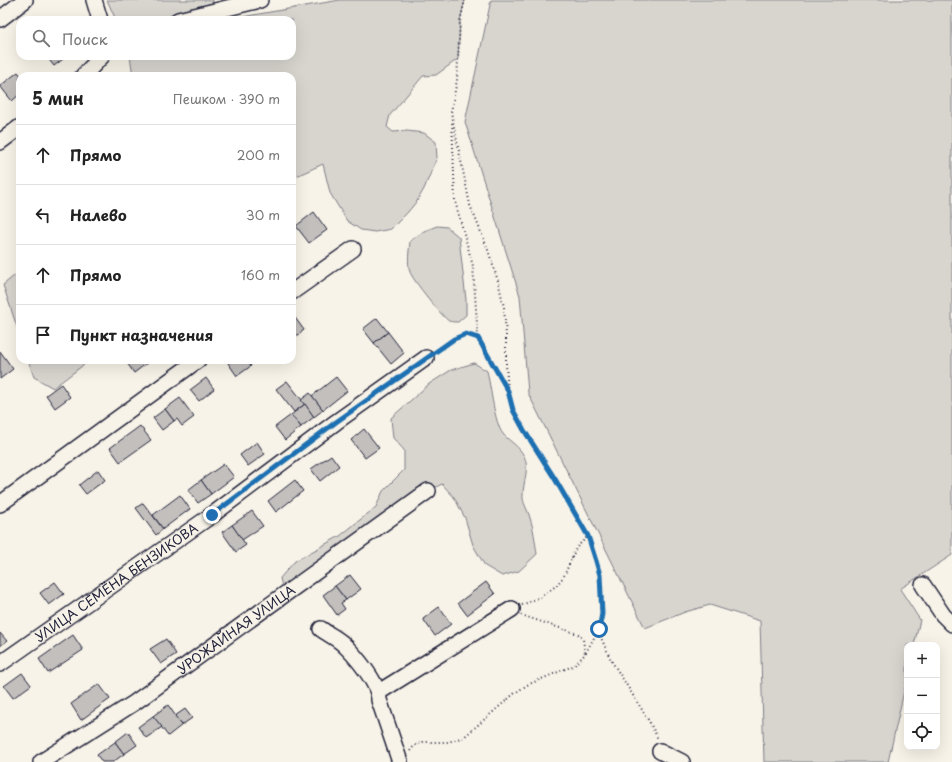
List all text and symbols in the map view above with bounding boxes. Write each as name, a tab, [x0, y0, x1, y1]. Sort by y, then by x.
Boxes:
search box	[16, 16, 296, 60]
icon: search	[30, 27, 52, 49]
text: Поиск	[62, 27, 108, 50]
text: 5 мин	[32, 85, 84, 111]
text: Пешком · 390 m	[173, 89, 280, 108]
text: Прямо	[70, 143, 121, 166]
icon: ahead	[32, 144, 54, 166]
text: 200 m	[237, 145, 280, 164]
text: Налево	[70, 203, 127, 226]
icon: left	[32, 204, 54, 226]
text: 30 m	[246, 205, 280, 224]
text: Прямо	[70, 263, 121, 286]
icon: ahead	[32, 264, 54, 286]
text: 160 m	[241, 265, 280, 284]
text: Пункт назначения	[70, 323, 213, 346]
icon: arrive	[32, 324, 54, 346]
route end	[203, 506, 221, 524]
street label: УЛИЦА СЕМЁНА БЕНЗИКОВА	[31, 518, 201, 646]
street label: УРОЖАЙНАЯ УЛИЦА	[173, 580, 299, 678]
route start	[590, 620, 608, 638]
map controls	[904, 642, 940, 750]
button: +	[904, 642, 940, 678]
button: −	[904, 678, 940, 714]
button: locate	[904, 714, 940, 750]

